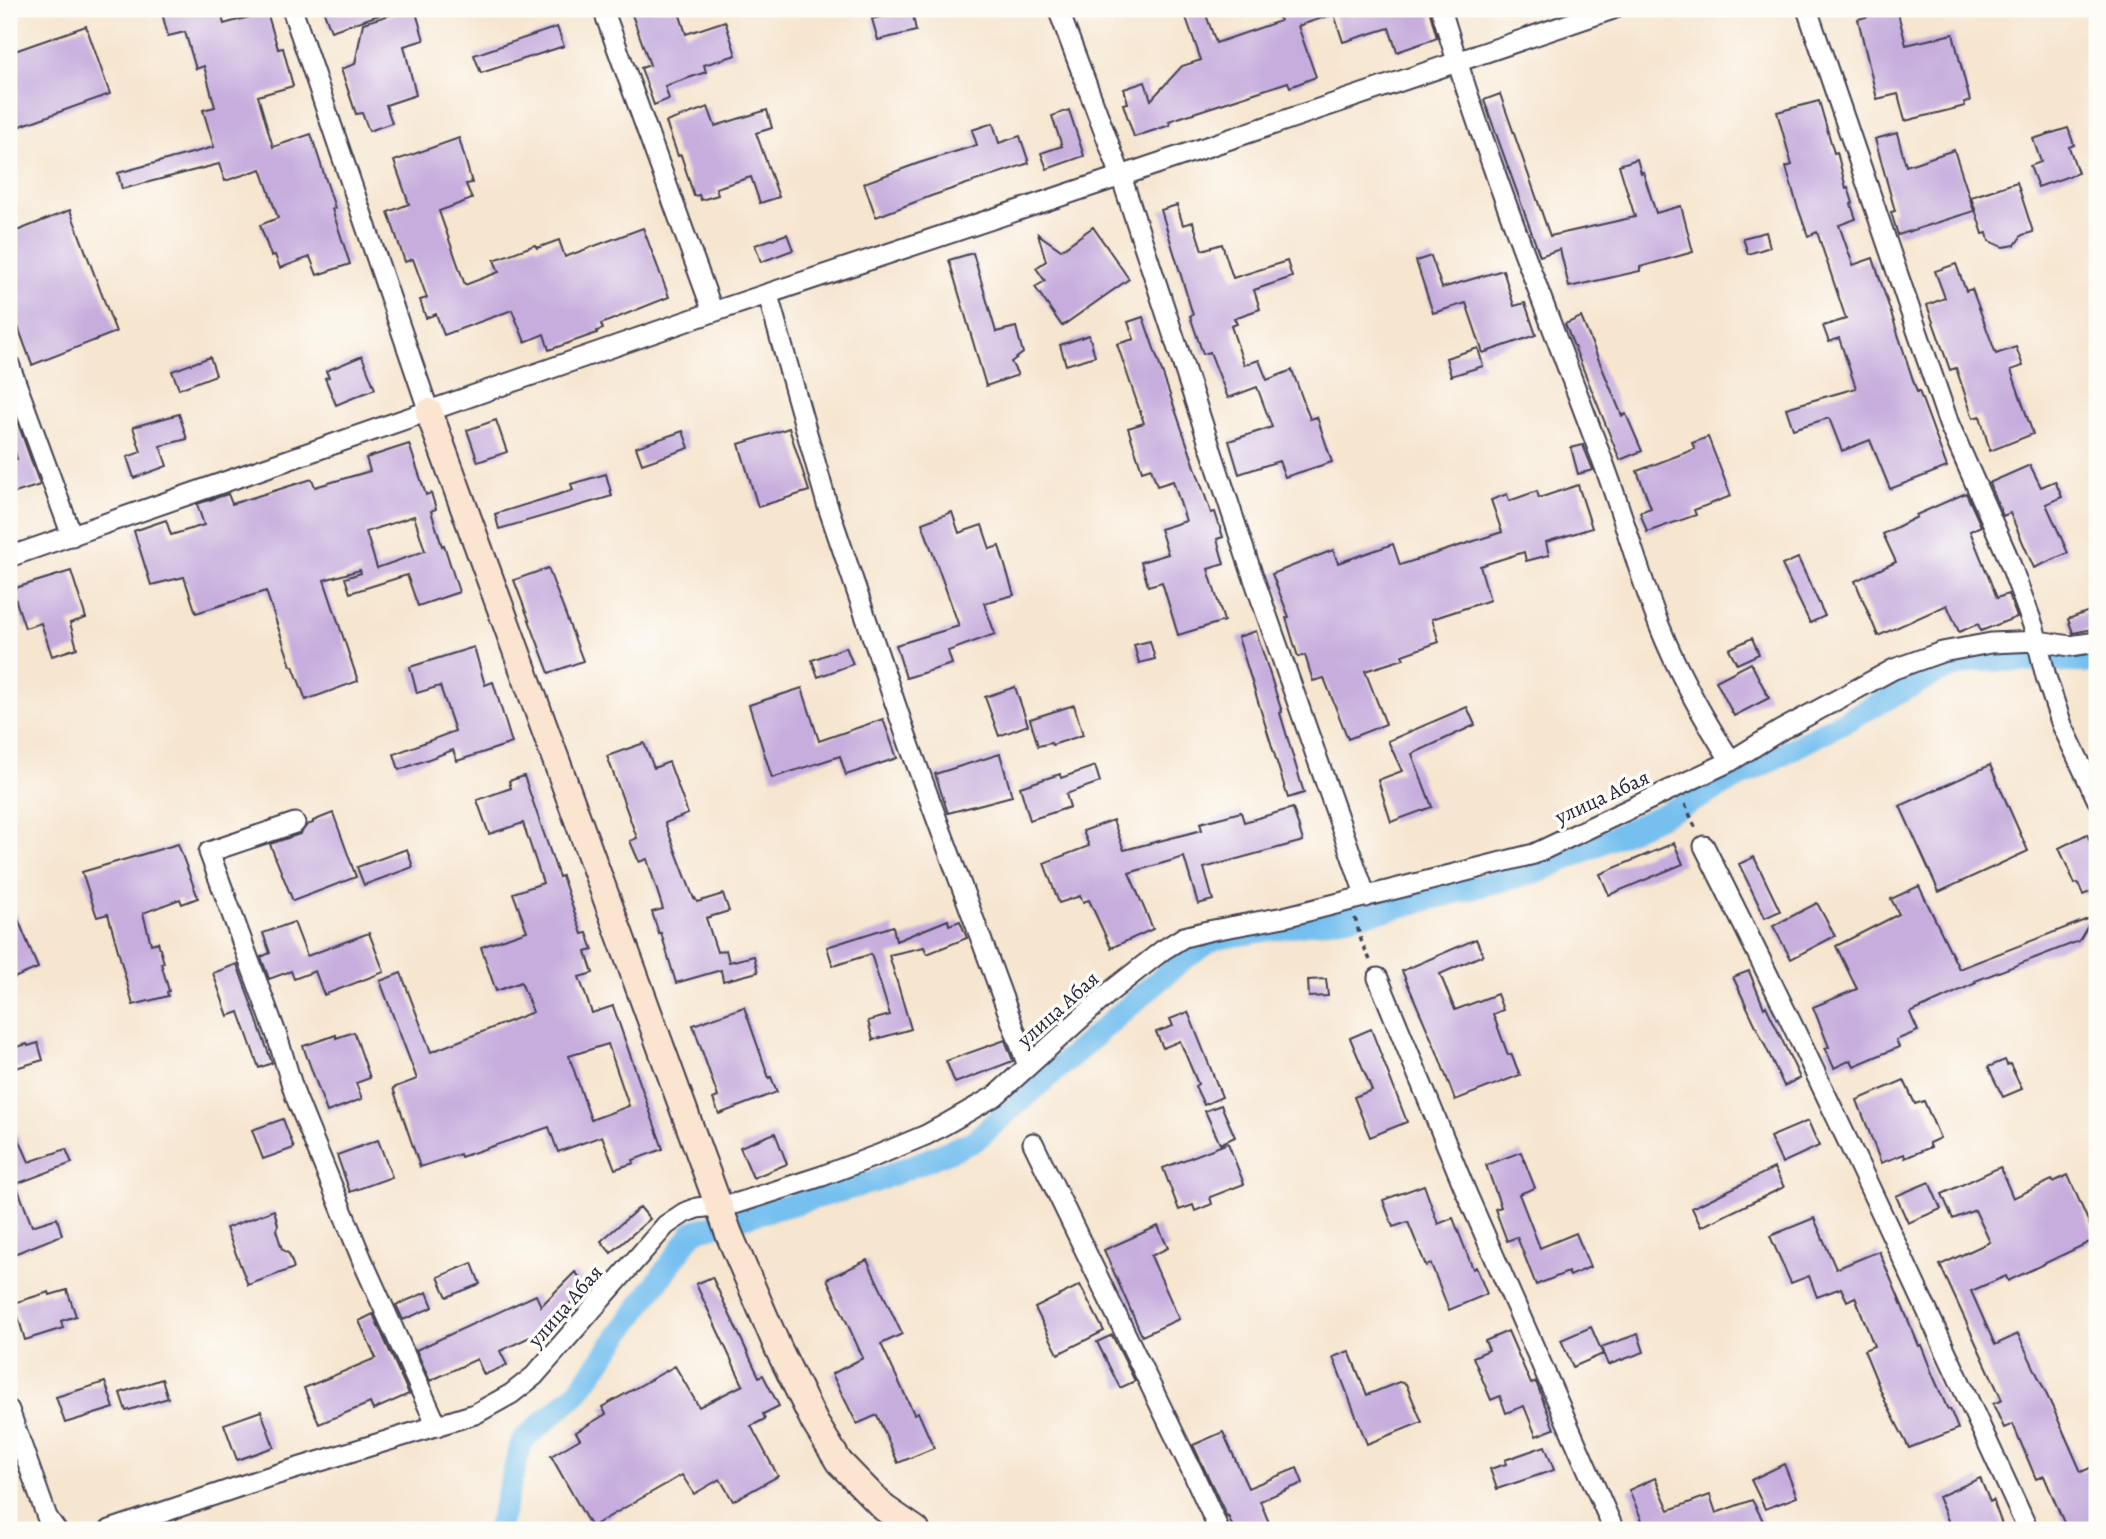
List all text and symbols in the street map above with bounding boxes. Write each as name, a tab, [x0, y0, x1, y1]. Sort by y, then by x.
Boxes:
street label: улица Абая	[1550, 763, 1654, 831]
street label: улица Абая	[1010, 965, 1105, 1054]
street label: улица Абая	[521, 1259, 609, 1354]

